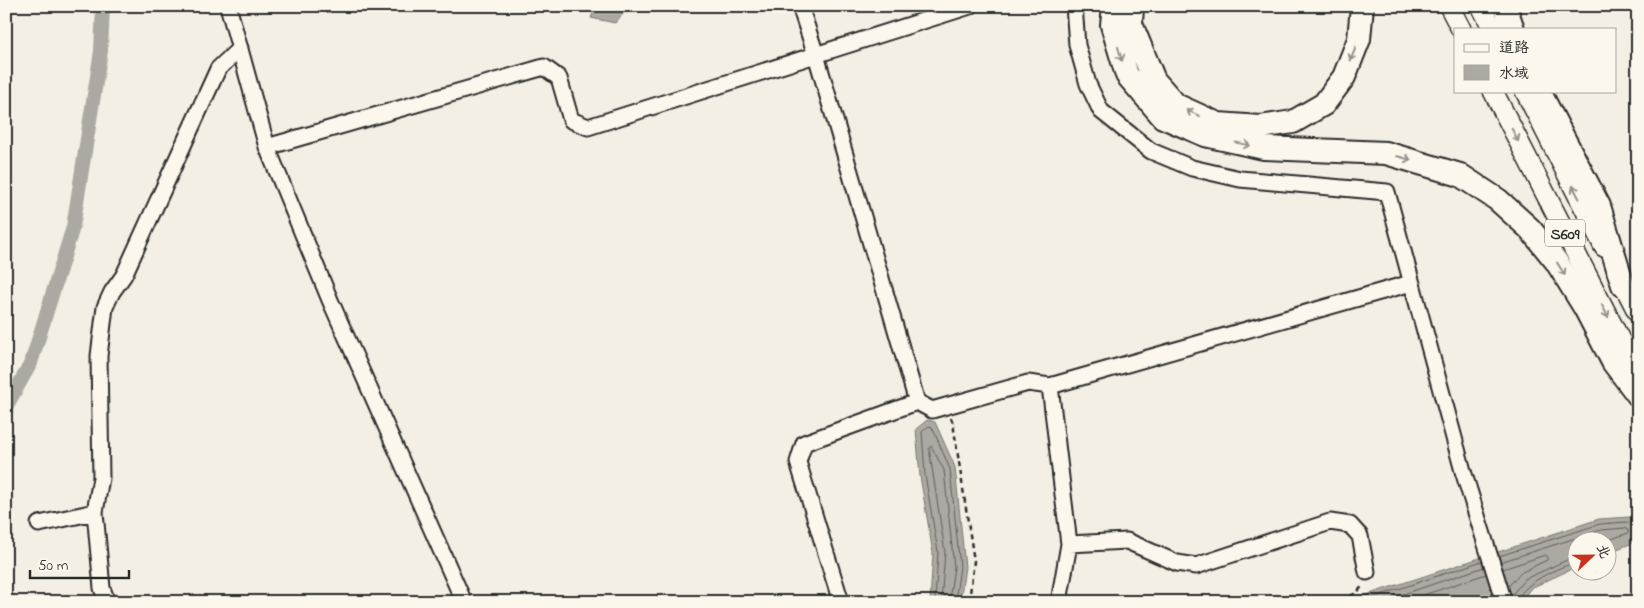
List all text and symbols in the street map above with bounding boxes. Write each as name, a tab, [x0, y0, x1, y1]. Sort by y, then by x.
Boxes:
legend	[1454, 28, 1616, 92]
text: 道路	[1499, 37, 1529, 59]
one-way arrow	[1116, 45, 1126, 61]
one-way arrow	[1348, 46, 1357, 61]
text: 水域	[1499, 63, 1529, 85]
one-way arrow	[1186, 107, 1201, 117]
one-way arrow	[1510, 127, 1520, 142]
one-way arrow	[1235, 139, 1251, 149]
one-way arrow	[1396, 153, 1412, 163]
one-way arrow	[1571, 184, 1581, 199]
road number: S609	[1545, 220, 1585, 247]
one-way arrow	[1556, 261, 1566, 275]
one-way arrow	[1600, 303, 1610, 318]
north arrow	[1566, 530, 1616, 580]
text: 北	[1590, 541, 1615, 562]
scale bar	[30, 548, 129, 580]
text: 50 m	[38, 555, 69, 577]

